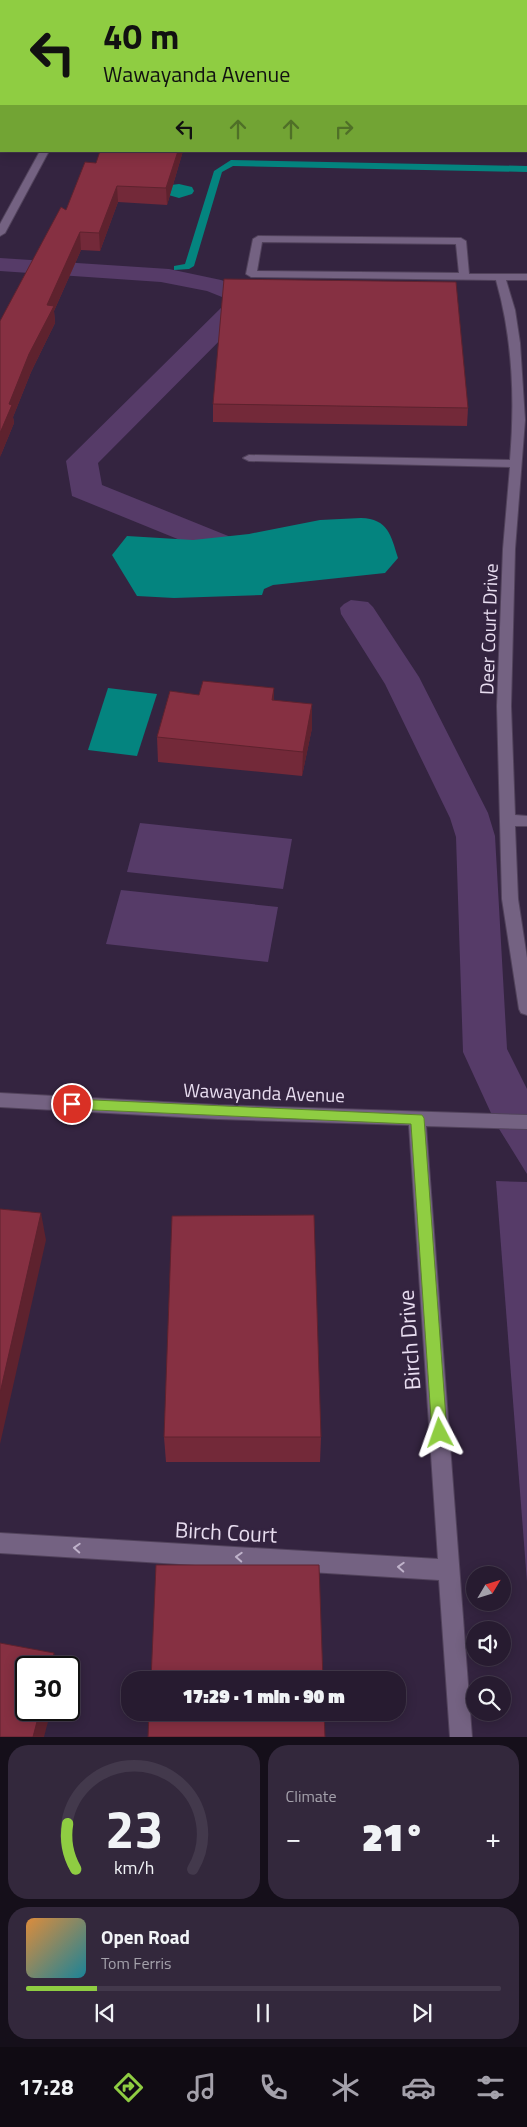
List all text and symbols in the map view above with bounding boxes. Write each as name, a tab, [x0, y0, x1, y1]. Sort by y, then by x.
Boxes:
text: 40 m	[103, 9, 179, 63]
icon: left	[20, 20, 85, 85]
text: Wawayanda Avenue	[103, 57, 290, 91]
icon: left	[171, 115, 199, 143]
icon: ahead	[224, 115, 252, 143]
icon: ahead	[277, 115, 305, 143]
icon: right	[330, 115, 358, 143]
street label: Deer Court Drive	[471, 563, 505, 695]
street label: Wawayanda Avenue	[183, 1075, 345, 1109]
pin	[51, 1083, 93, 1125]
icon: arrive	[58, 1090, 86, 1118]
street label: Birch Drive	[389, 1289, 429, 1391]
position arrow	[413, 1406, 465, 1458]
street label: Birch Court	[174, 1512, 278, 1552]
one-way arrow	[72, 1542, 80, 1553]
one-way arrow	[235, 1552, 243, 1563]
one-way arrow	[397, 1562, 405, 1573]
north arrow	[466, 1566, 511, 1611]
map controls	[466, 1566, 511, 1721]
button: sound	[466, 1621, 511, 1666]
speed limit sign: 30	[15, 1656, 80, 1721]
button: search	[466, 1676, 511, 1721]
text: 17:29 · 1 min · 90 m	[182, 1681, 345, 1710]
text: Climate	[286, 1784, 337, 1808]
text: 23	[105, 1789, 163, 1868]
text: 21°	[362, 1808, 425, 1866]
text: −	[286, 1816, 301, 1859]
text: +	[485, 1816, 501, 1859]
text: km/h	[114, 1854, 154, 1881]
text: Open Road	[101, 1922, 190, 1951]
text: Tom Ferris	[101, 1951, 172, 1975]
icon: previous	[91, 1999, 119, 2027]
icon: pause	[249, 1999, 277, 2027]
icon: next	[408, 1999, 436, 2027]
text: 17:28	[19, 2070, 74, 2104]
icon: directions	[111, 2070, 146, 2105]
icon: music	[184, 2070, 219, 2105]
icon: phone	[256, 2070, 291, 2105]
icon: climate	[328, 2070, 363, 2105]
icon: car	[401, 2070, 436, 2105]
icon: filters	[473, 2070, 508, 2105]

